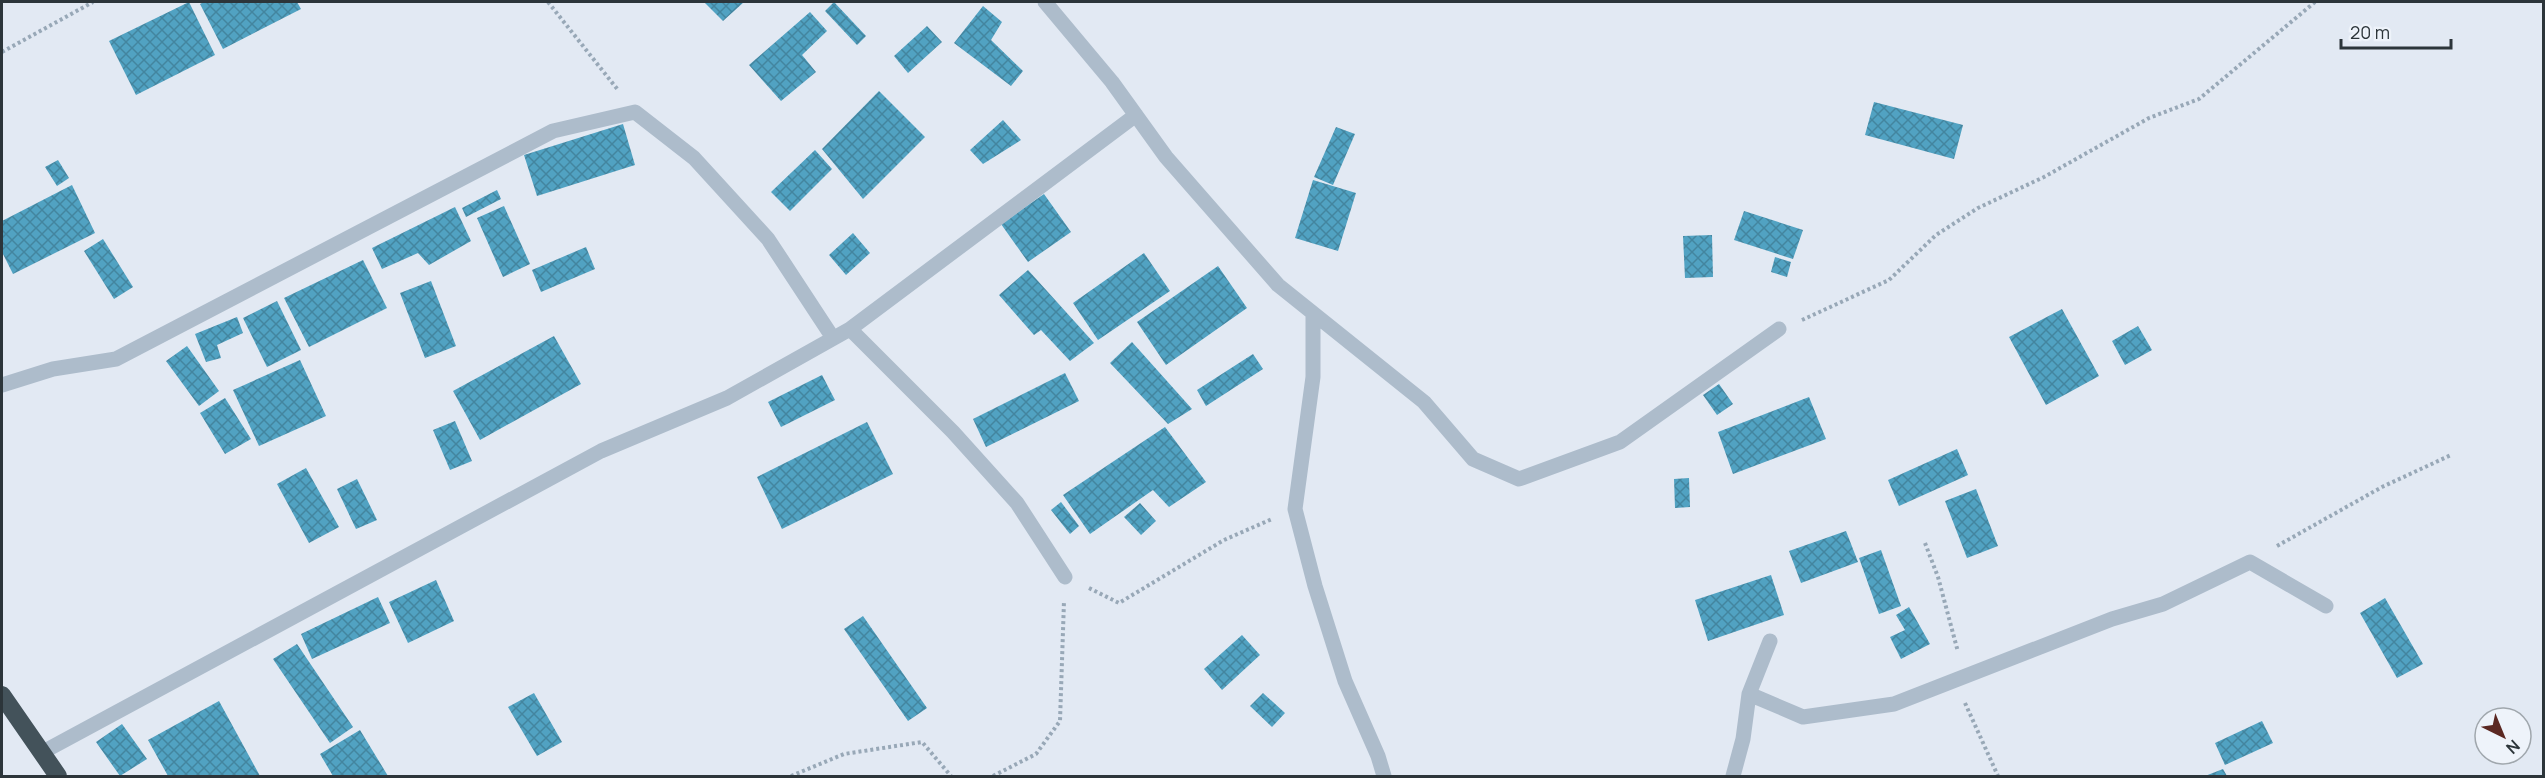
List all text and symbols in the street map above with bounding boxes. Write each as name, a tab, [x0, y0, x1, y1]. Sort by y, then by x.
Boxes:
scale bar	[2341, 12, 2450, 50]
text: 20 m	[2350, 20, 2390, 44]
north arrow	[2473, 706, 2533, 766]
text: N	[2502, 735, 2525, 759]

